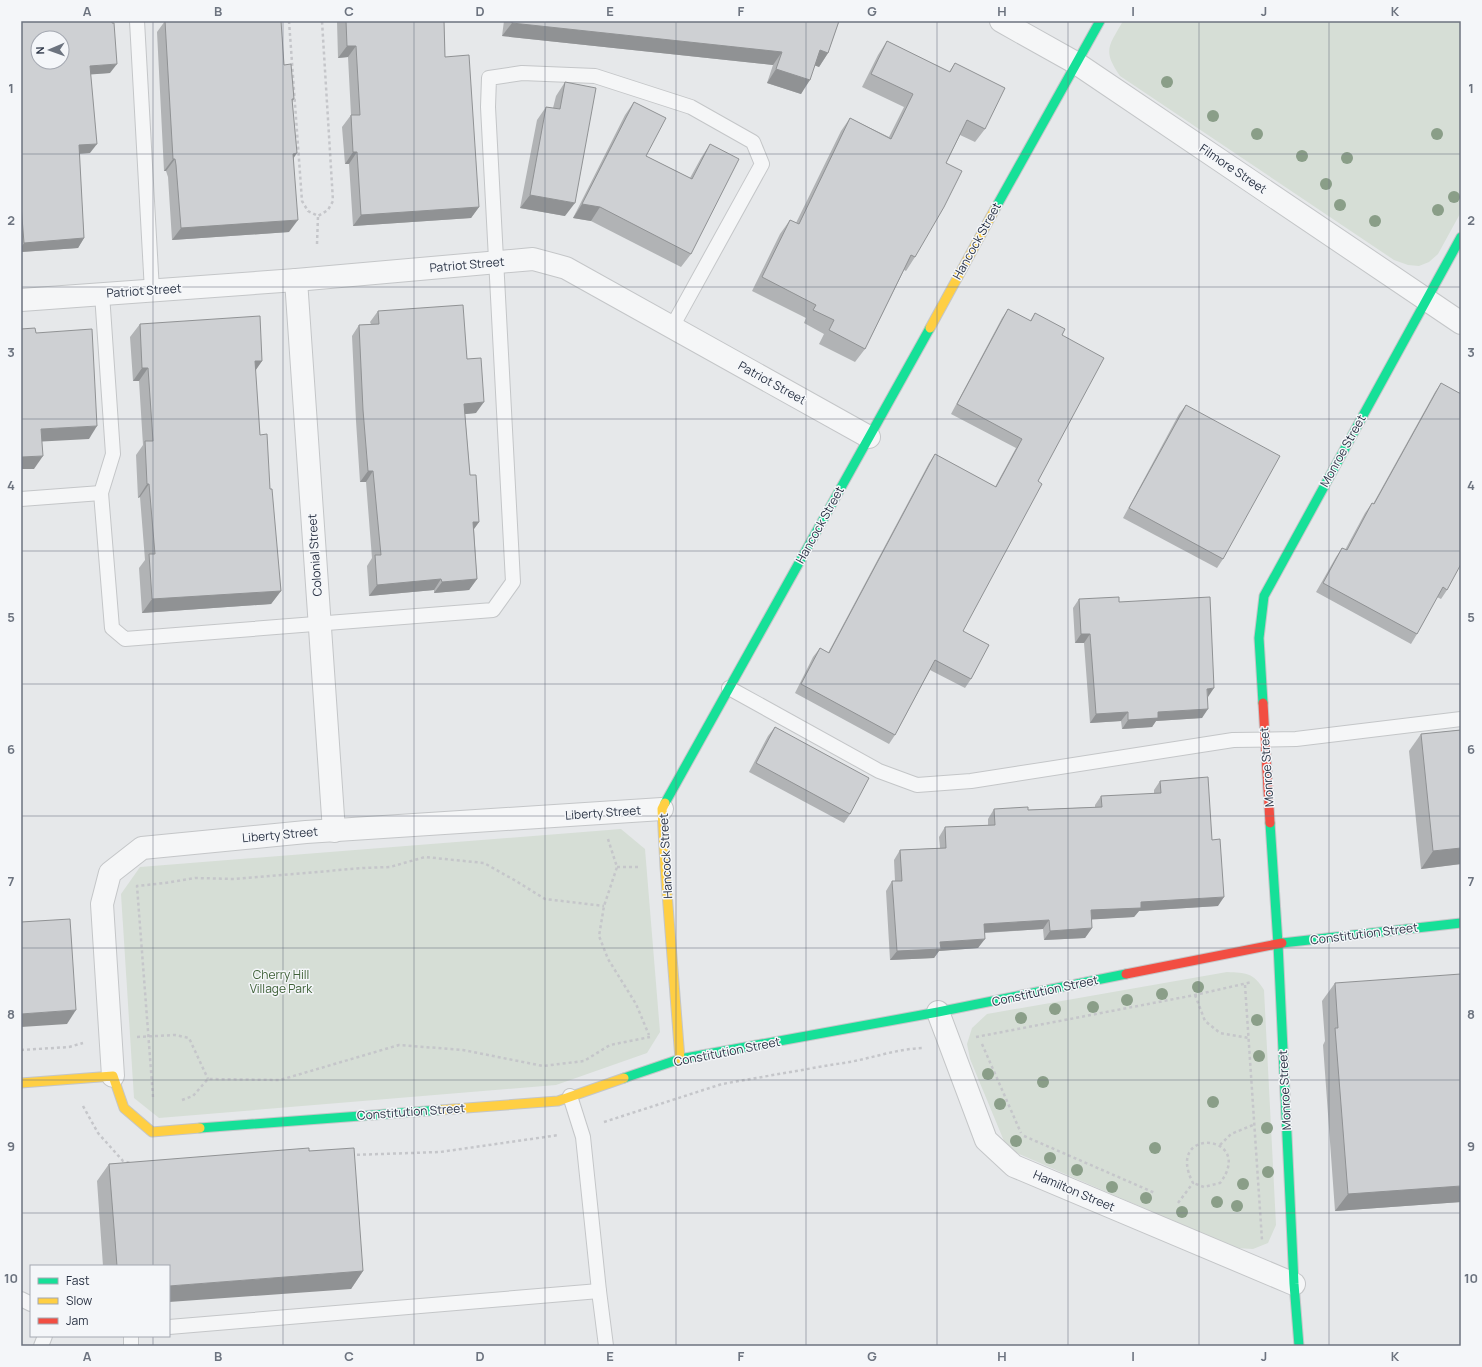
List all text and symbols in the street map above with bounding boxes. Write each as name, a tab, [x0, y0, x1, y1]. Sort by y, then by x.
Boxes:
text: A	[83, 2, 92, 20]
text: B	[214, 2, 222, 20]
text: C	[344, 2, 354, 20]
text: D	[475, 2, 485, 20]
text: E	[606, 2, 614, 20]
text: F	[738, 2, 745, 20]
text: G	[867, 2, 877, 20]
text: H	[997, 2, 1007, 20]
text: I	[1131, 2, 1135, 20]
text: J	[1261, 2, 1267, 20]
text: K	[1391, 2, 1400, 20]
north arrow	[30, 30, 70, 70]
text: N	[32, 46, 47, 55]
text: 1	[8, 79, 14, 97]
text: 1	[1468, 79, 1474, 97]
street label: Filmore Street	[1196, 140, 1270, 197]
street label: Hancock Street	[948, 199, 1005, 282]
text: 2	[7, 211, 15, 229]
text: 2	[1467, 211, 1475, 229]
street label: Patriot Street	[429, 253, 505, 276]
street label: Patriot Street	[106, 279, 182, 302]
text: 3	[7, 343, 15, 361]
text: 3	[1467, 343, 1475, 361]
street label: Patriot Street	[735, 357, 809, 408]
street label: Monroe Street	[1316, 411, 1370, 490]
text: 4	[7, 476, 15, 494]
text: 4	[1467, 476, 1475, 494]
street label: Hancock Street	[791, 483, 848, 566]
street label: Colonial Street	[303, 513, 326, 597]
text: 5	[7, 608, 15, 626]
text: 5	[1467, 608, 1475, 626]
street label: Monroe Street	[1255, 726, 1278, 808]
text: 6	[7, 740, 15, 758]
text: 6	[1467, 740, 1475, 758]
street label: Liberty Street	[564, 801, 642, 824]
street label: Hancock Street	[655, 813, 676, 899]
street label: Liberty Street	[241, 823, 319, 846]
text: 7	[8, 872, 15, 890]
text: 7	[1468, 872, 1475, 890]
street label: Constitution Street	[1309, 918, 1419, 949]
park label: Cherry Hill Village Park	[250, 966, 313, 997]
street label: Constitution Street	[990, 971, 1100, 1010]
text: 8	[7, 1005, 15, 1023]
text: 8	[1467, 1005, 1475, 1023]
street label: Constitution Street	[672, 1033, 782, 1070]
street label: Monroe Street	[1274, 1049, 1295, 1131]
street label: Constitution Street	[356, 1099, 466, 1124]
text: 9	[7, 1137, 15, 1155]
text: 9	[1467, 1137, 1475, 1155]
street label: Hamilton Street	[1031, 1166, 1118, 1215]
legend	[30, 1265, 170, 1337]
text: 10	[4, 1269, 18, 1287]
text: 10	[1464, 1269, 1478, 1287]
text: Fast	[66, 1272, 90, 1289]
text: Slow	[66, 1292, 92, 1309]
text: Jam	[66, 1312, 88, 1329]
text: A	[83, 1347, 92, 1365]
text: B	[214, 1347, 222, 1365]
text: C	[344, 1347, 354, 1365]
text: D	[475, 1347, 485, 1365]
text: E	[606, 1347, 614, 1365]
text: F	[738, 1347, 745, 1365]
text: G	[867, 1347, 877, 1365]
text: H	[997, 1347, 1007, 1365]
text: I	[1131, 1347, 1135, 1365]
text: J	[1261, 1347, 1267, 1365]
text: K	[1391, 1347, 1400, 1365]

